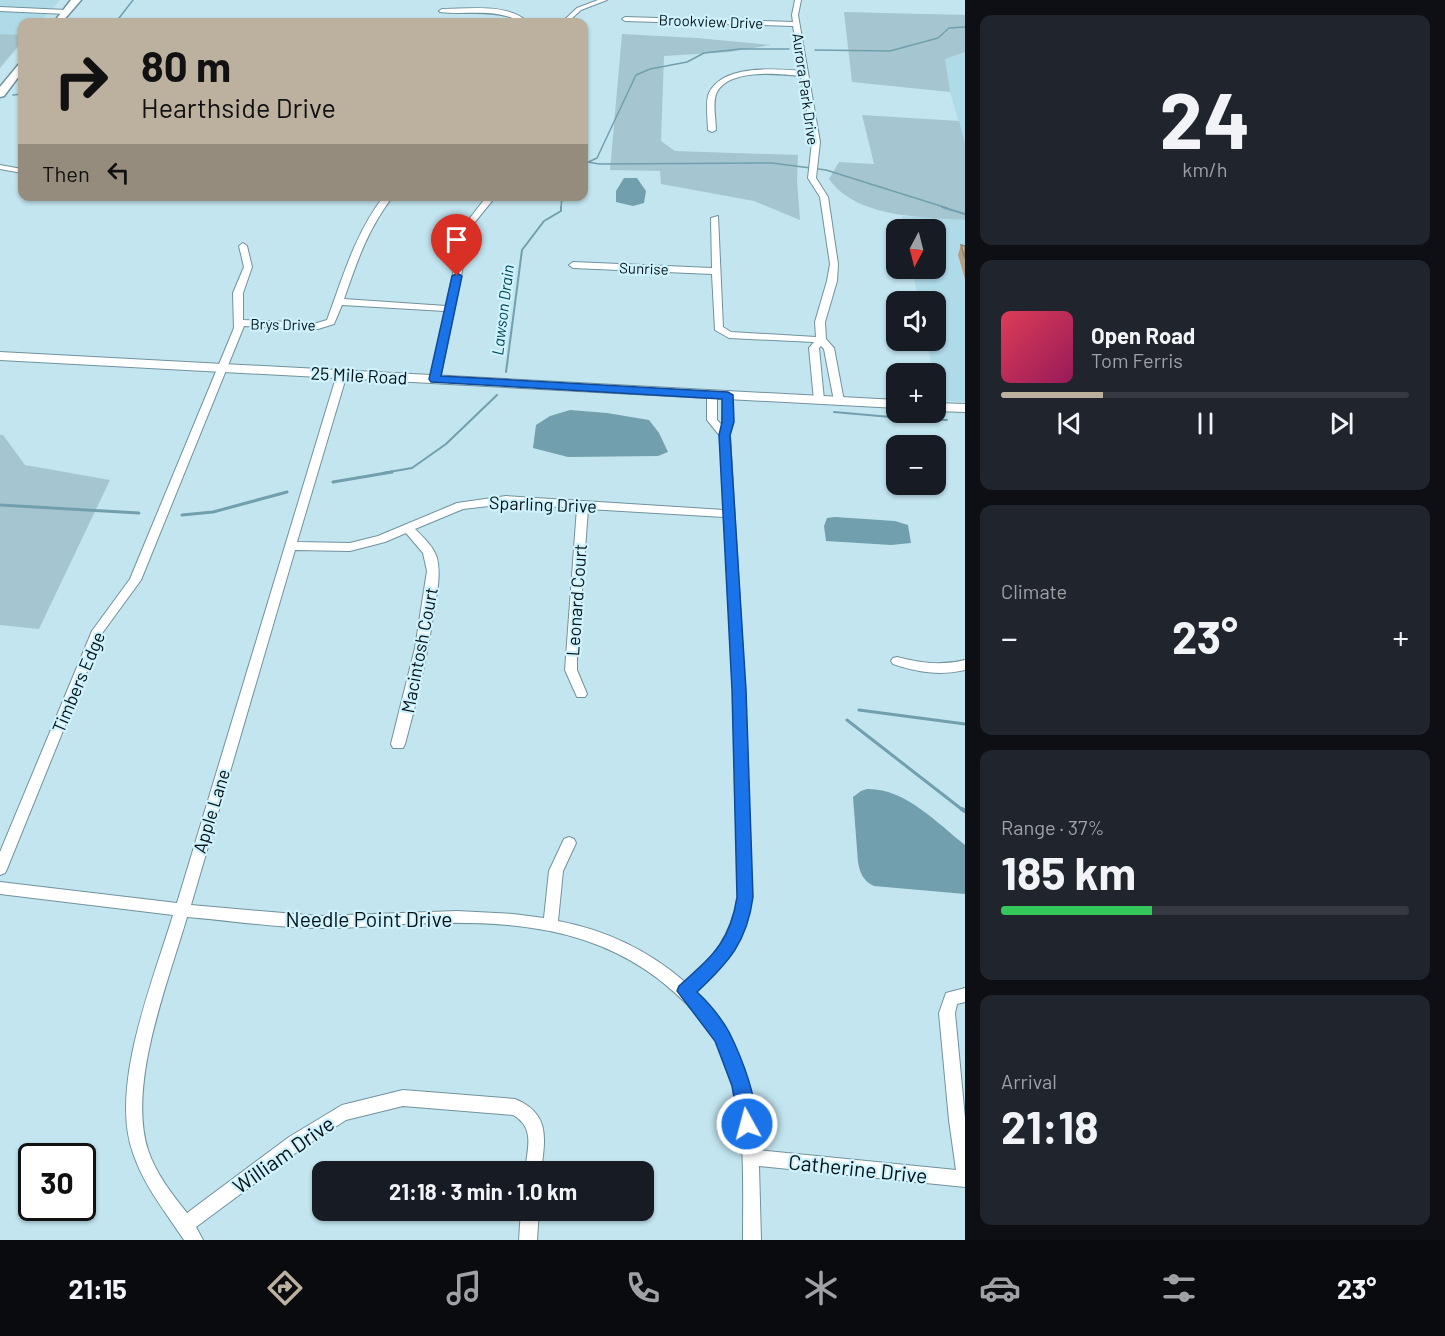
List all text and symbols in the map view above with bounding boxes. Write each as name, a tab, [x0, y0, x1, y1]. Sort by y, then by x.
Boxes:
street label: Brookview Drive	[658, 10, 764, 32]
street label: Aurora Park Drive	[789, 32, 823, 146]
text: 80 m	[141, 40, 231, 90]
icon: right	[42, 42, 120, 120]
text: 24	[1160, 71, 1250, 165]
text: Hearthside Drive	[141, 91, 336, 123]
icon: left	[102, 156, 135, 189]
text: km/h	[1182, 157, 1228, 181]
text: Then	[42, 160, 90, 186]
pin	[431, 214, 482, 276]
north arrow	[886, 219, 946, 279]
map controls	[886, 219, 946, 495]
icon: arrive	[440, 223, 473, 256]
street label: Sunrise	[619, 258, 669, 278]
water label: Lawson Drain	[487, 264, 517, 356]
button: sound	[886, 291, 946, 351]
street label: Brys Drive	[250, 314, 316, 334]
text: Open Road	[1091, 322, 1195, 348]
text: Tom Ferris	[1091, 348, 1183, 372]
street label: 25 Mile Road	[310, 361, 408, 389]
button: +	[886, 363, 946, 423]
icon: previous	[1053, 407, 1086, 440]
icon: pause	[1189, 407, 1222, 440]
icon: next	[1325, 407, 1358, 440]
button: −	[886, 435, 946, 495]
street label: Sparling Drive	[489, 491, 597, 517]
street label: Leonard Court	[561, 543, 591, 657]
text: Climate	[1001, 579, 1067, 603]
street label: Macintosh Court	[396, 585, 442, 715]
text: 23°	[1172, 609, 1238, 663]
text: −	[1001, 617, 1018, 657]
text: +	[1392, 617, 1409, 657]
street label: Timbers Edge	[47, 628, 109, 736]
street label: Apple Lane	[188, 766, 234, 856]
text: Range · 37%	[1001, 815, 1105, 839]
text: 185 km	[1001, 845, 1136, 899]
street label: Needle Point Drive	[285, 906, 453, 931]
text: Arrival	[1001, 1069, 1057, 1093]
position arrow	[715, 1092, 779, 1156]
text: 21:18	[1001, 1099, 1099, 1153]
street label: William Drive	[228, 1110, 338, 1198]
speed limit sign: 30	[18, 1143, 96, 1221]
street label: Catherine Drive	[787, 1148, 929, 1188]
text: 21:18 · 3 min · 1.0 km	[389, 1178, 577, 1204]
icon: directions	[264, 1267, 306, 1309]
icon: music	[443, 1267, 485, 1309]
icon: phone	[622, 1267, 664, 1309]
icon: climate	[800, 1267, 842, 1309]
icon: car	[979, 1267, 1021, 1309]
icon: filters	[1158, 1267, 1200, 1309]
text: 21:15	[68, 1272, 127, 1304]
text: 23°	[1337, 1272, 1377, 1304]

